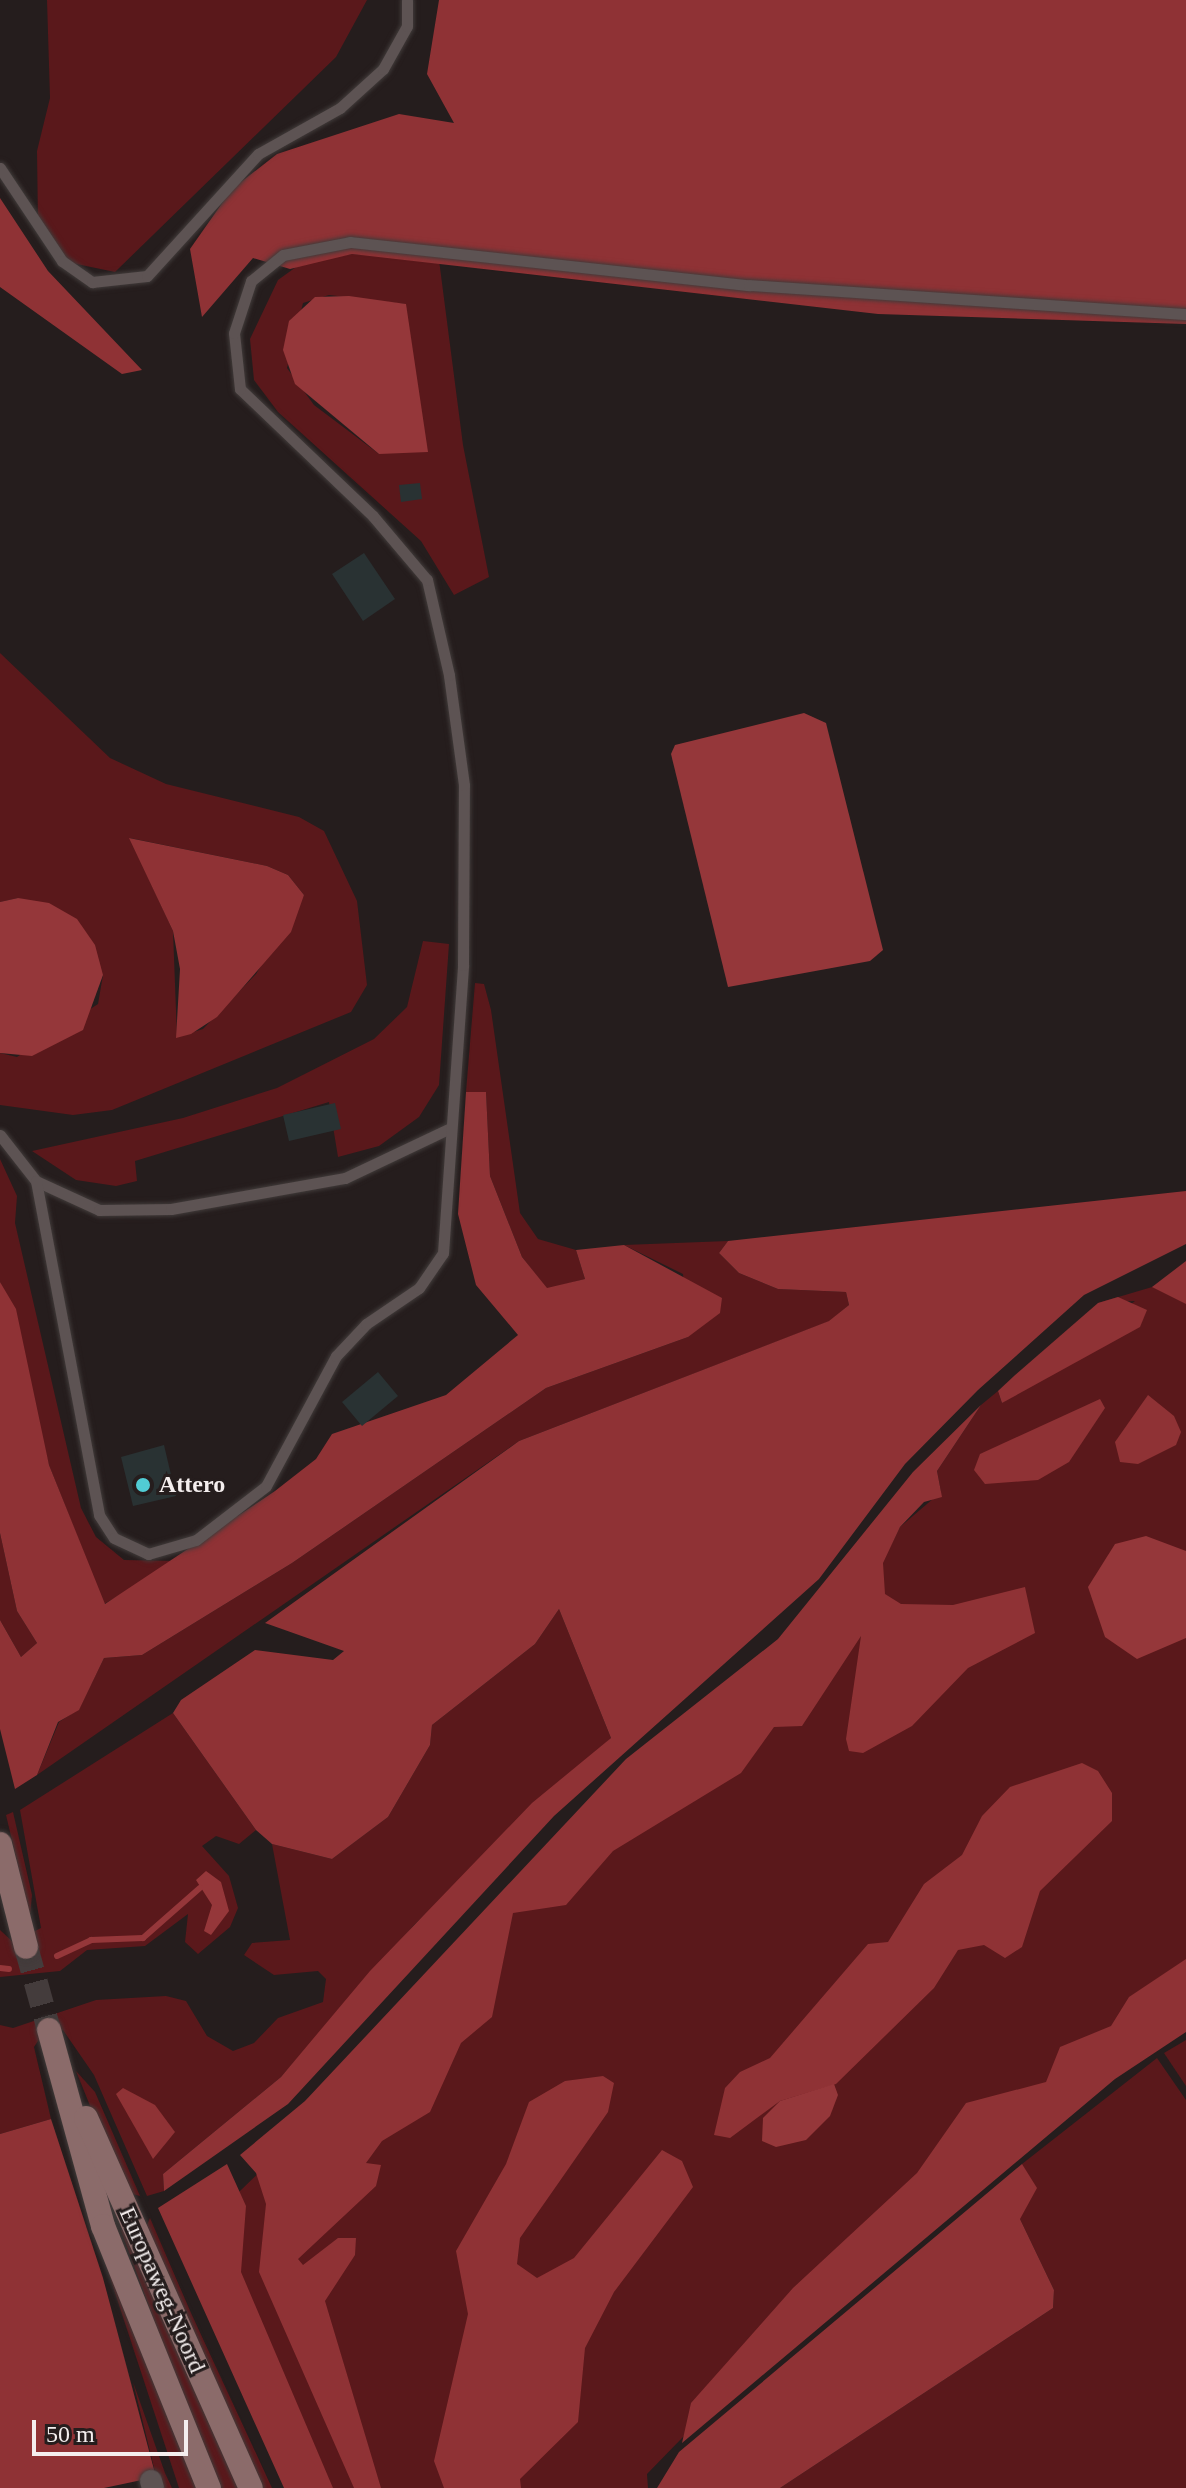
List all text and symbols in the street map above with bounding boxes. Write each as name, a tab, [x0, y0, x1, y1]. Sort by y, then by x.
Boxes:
place label: Attero	[159, 1471, 225, 1499]
marker: Attero	[134, 1476, 152, 1494]
street label: Europaweg-Noord	[113, 2203, 211, 2377]
scale bar	[36, 2404, 192, 2454]
text: 50 m	[46, 2421, 95, 2447]

